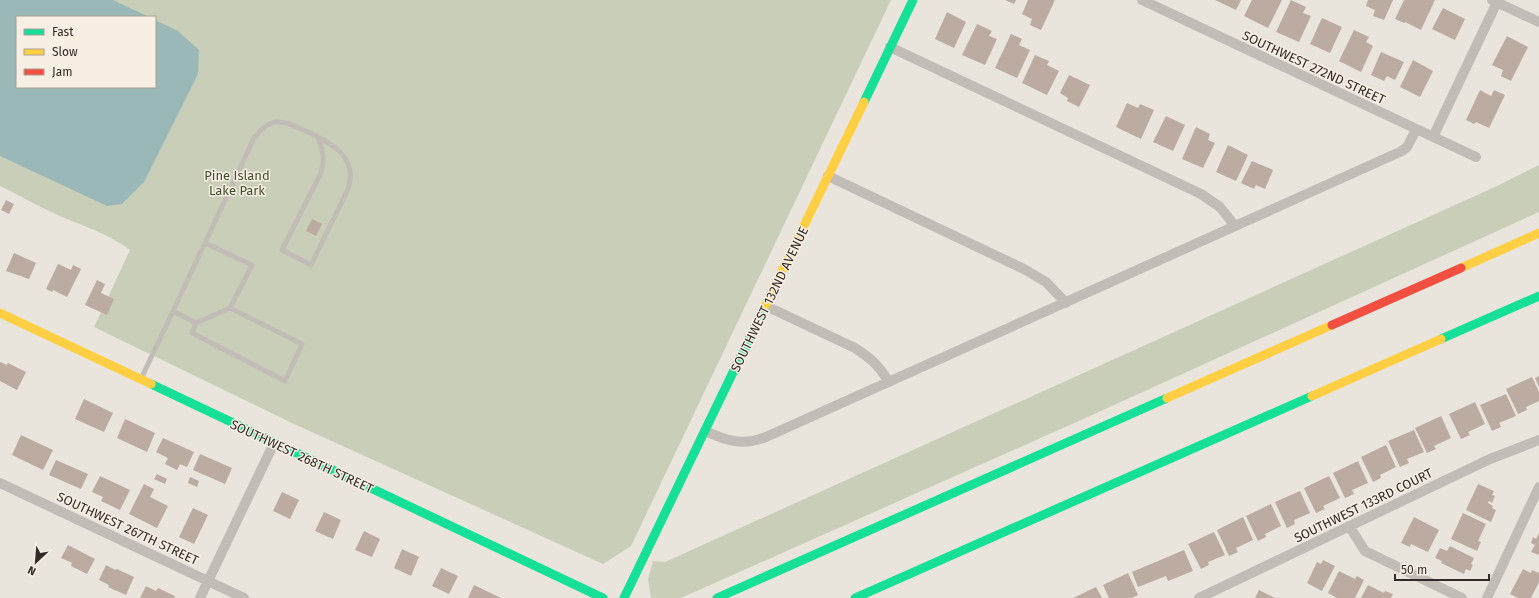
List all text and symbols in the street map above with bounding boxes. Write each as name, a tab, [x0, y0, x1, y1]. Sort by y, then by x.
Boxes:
legend	[16, 16, 156, 88]
text: Fast	[52, 25, 74, 39]
street label: SOUTHWEST 272ND STREET	[1240, 28, 1388, 107]
text: Slow	[52, 45, 78, 59]
text: Jam	[52, 65, 72, 79]
park label: Pine Island Lake Park	[204, 168, 270, 198]
street label: SOUTHWEST 132ND AVENUE	[728, 224, 811, 374]
street label: SOUTHWEST 268TH STREET	[228, 417, 376, 496]
street label: SOUTHWEST 133RD COURT	[1292, 465, 1435, 546]
street label: SOUTHWEST 267TH STREET	[55, 489, 201, 568]
north arrow	[16, 542, 56, 582]
scale bar	[1395, 556, 1489, 582]
text: N	[26, 563, 38, 578]
text: 50 m	[1401, 563, 1427, 577]

